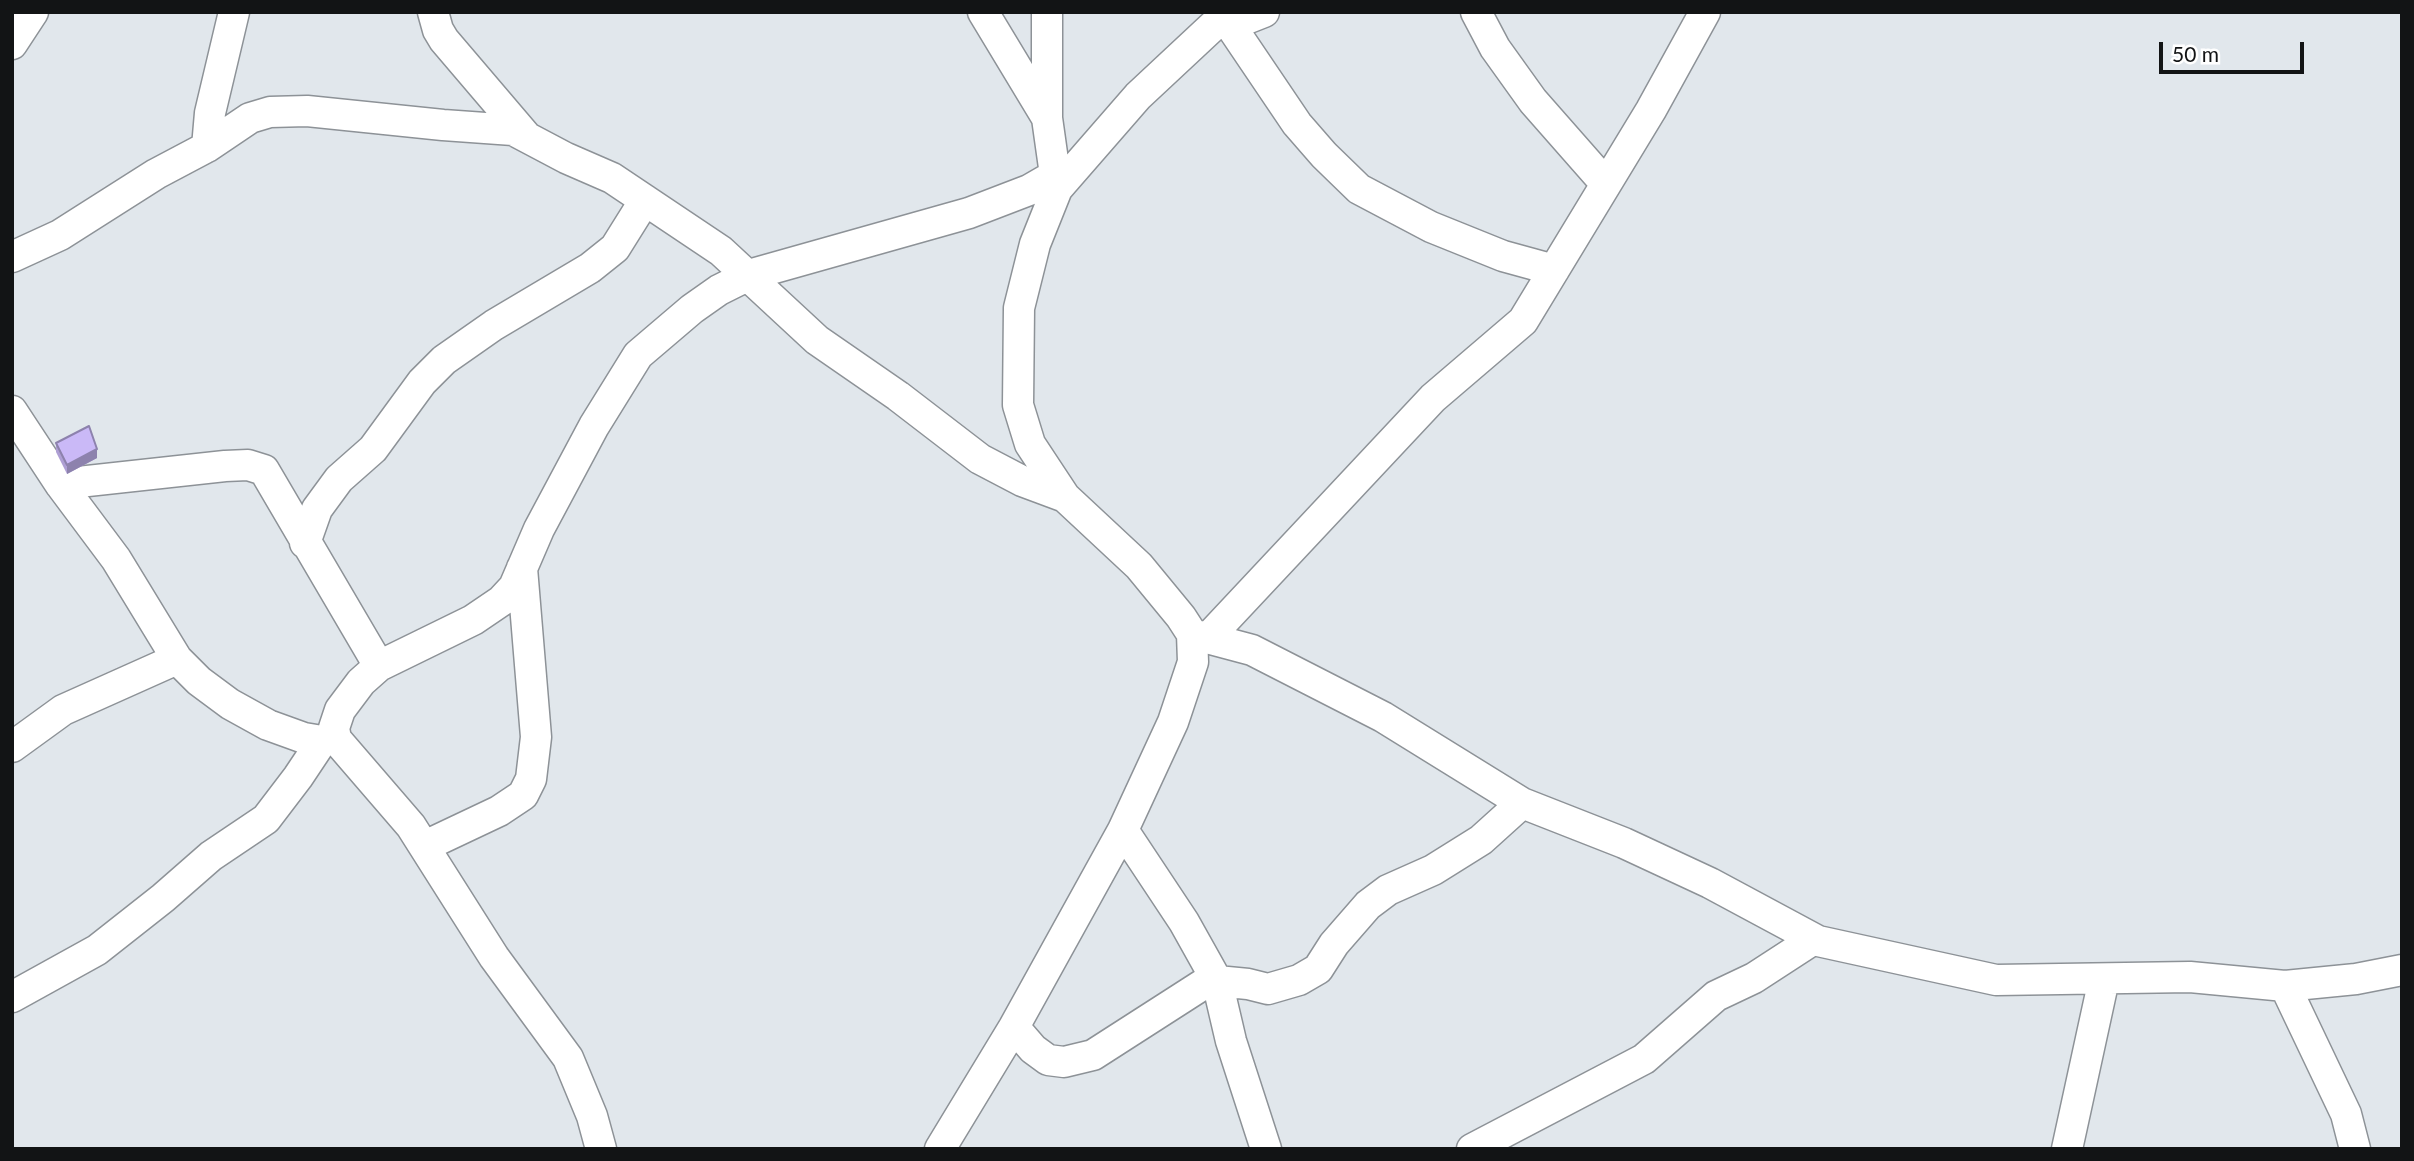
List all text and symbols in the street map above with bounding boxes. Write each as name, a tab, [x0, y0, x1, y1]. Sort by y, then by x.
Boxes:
scale bar	[2162, 28, 2307, 72]
text: 50 m	[2172, 41, 2219, 66]

